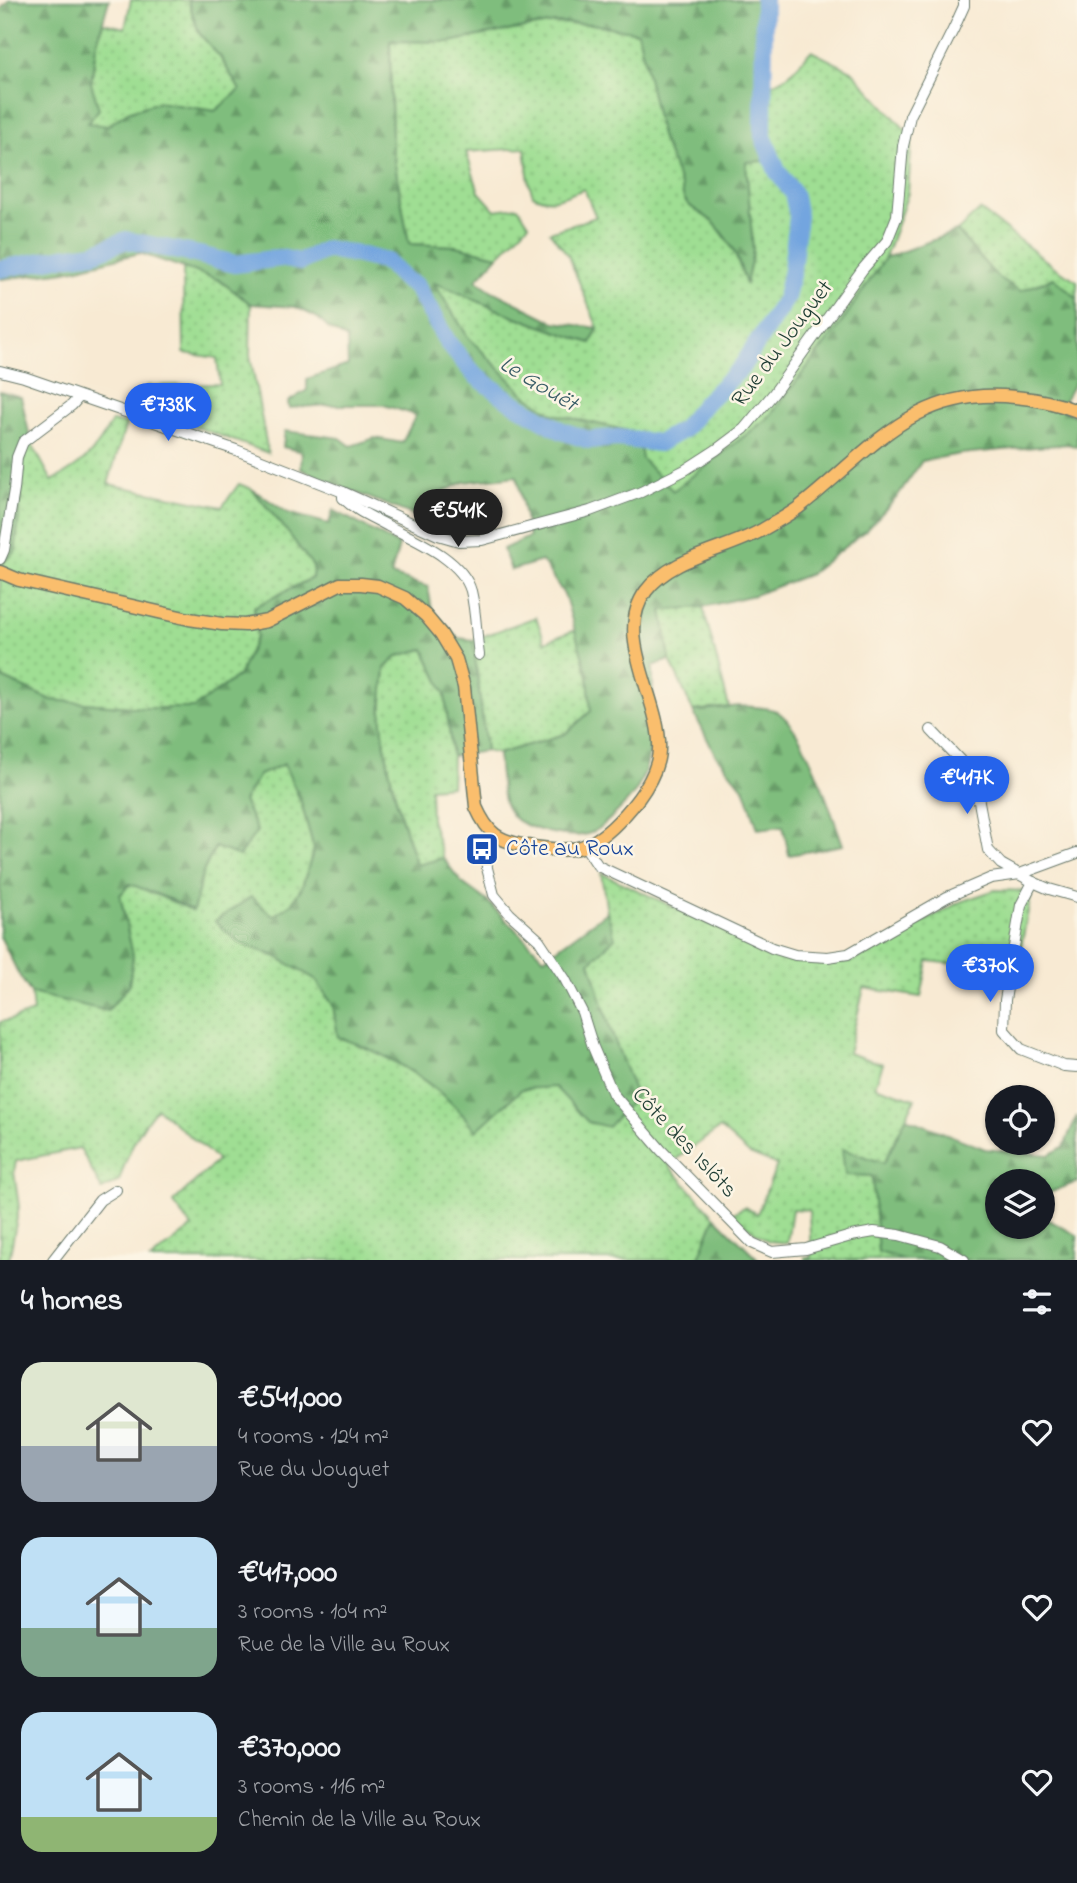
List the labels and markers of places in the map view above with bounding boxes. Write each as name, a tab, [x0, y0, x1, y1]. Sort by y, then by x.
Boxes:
pin: €738K	[119, 384, 217, 443]
pin: €541K	[409, 490, 507, 549]
pin: €417K	[918, 756, 1016, 816]
bus stop icon: Côte au Roux	[463, 830, 501, 868]
place label: Côte au Roux	[506, 833, 634, 866]
pin: €370K	[941, 944, 1039, 1004]

